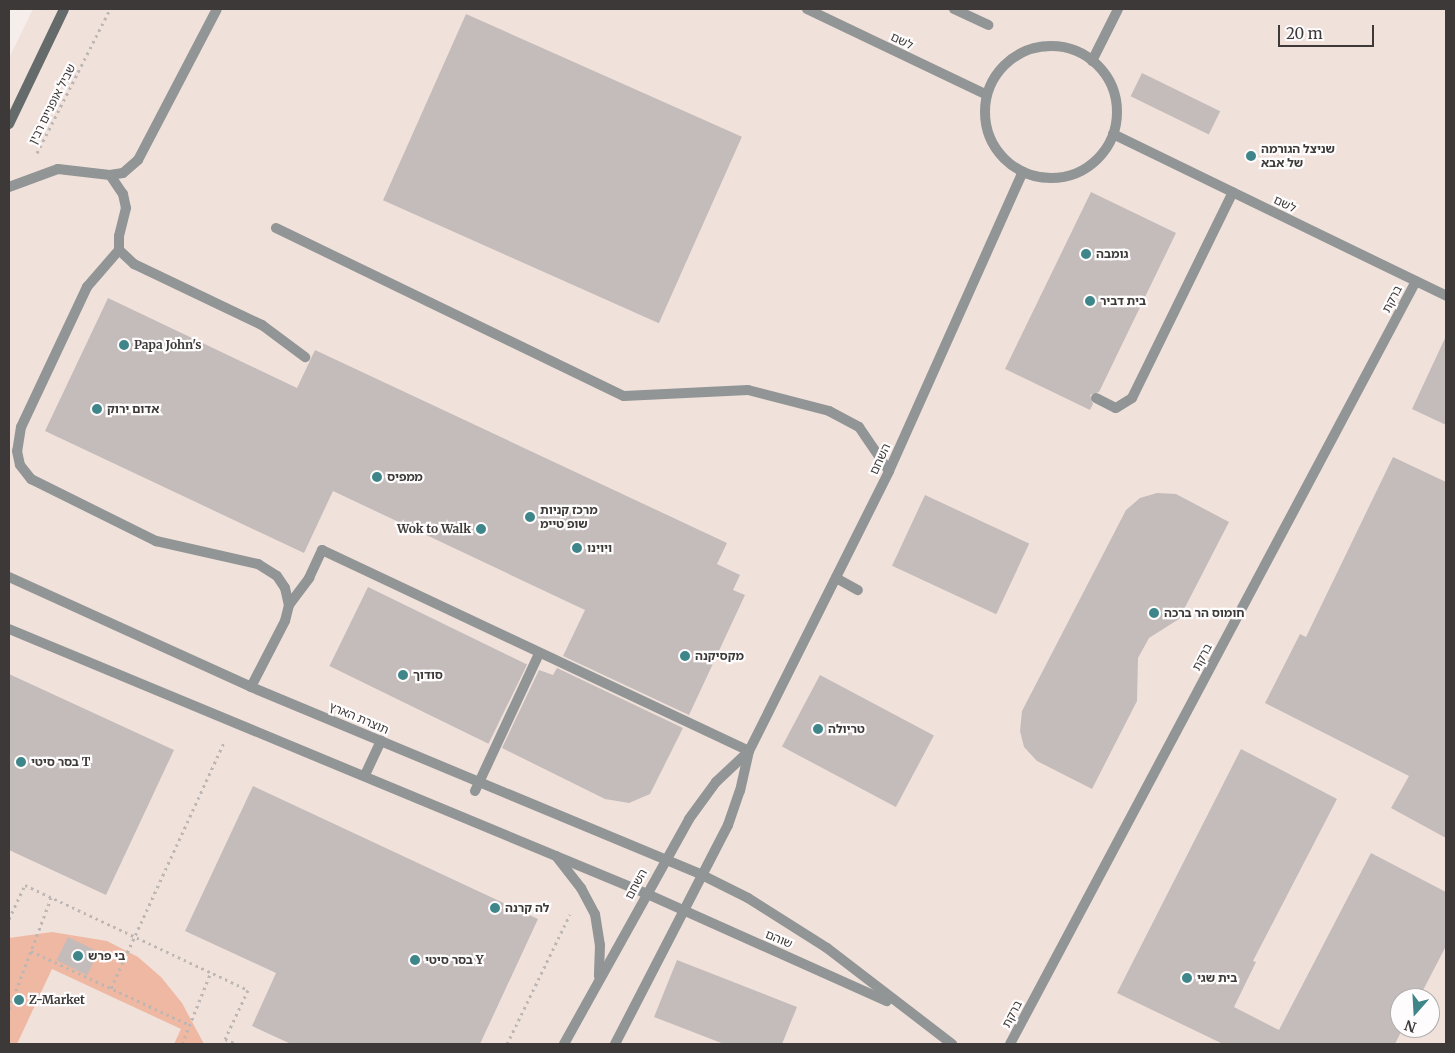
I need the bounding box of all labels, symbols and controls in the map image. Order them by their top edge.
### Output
scale bar [1280,15,1376,47]
text: 20 m [1286,24,1323,43]
street label: לשם [888,29,916,53]
street label: שביל אופניים רבין [26,61,78,147]
place label: שניצל הגורמה של אבא [1261,142,1335,170]
marker: שניצל הגורמה של אבא [1245,150,1257,162]
street label: לשם [1271,192,1299,216]
place label: גומבה [1096,247,1128,261]
marker: גומבה [1080,248,1092,260]
street label: ברקת [1379,283,1405,315]
place label: בית דביר [1100,294,1146,308]
marker: בית דביר [1084,295,1096,307]
place label: Papa John's [134,338,201,352]
marker: Papa John's [118,339,130,351]
place label: אדום ירוק [107,402,159,416]
marker: אדום ירוק [91,403,103,415]
street label: השחם [867,441,893,477]
place label: ממפיס [387,470,423,484]
marker: ממפיס [371,471,383,483]
place label: מרכז קניות שופ טיימ [540,503,598,531]
marker: מרכז קניות שופ טיימ [524,511,536,523]
place label: Wok to Walk [397,522,471,536]
marker: Wok to Walk [475,523,487,535]
place label: ויוינו [587,541,612,555]
marker: ויוינו [571,542,583,554]
place label: חומוס הר ברכה [1164,606,1245,620]
marker: חומוס הר ברכה [1148,607,1160,619]
street label: ברקת [1189,641,1215,673]
place label: מקסיקנה [695,649,744,663]
marker: מקסיקנה [679,650,691,662]
place label: סודוך [413,668,443,682]
marker: סודוך [397,669,409,681]
street label: תוצרת הארץ [327,699,391,737]
place label: טריולה [828,722,865,736]
marker: טריולה [812,723,824,735]
place label: בסר סיטי T [31,755,90,769]
marker: בסר סיטי T [15,756,27,768]
street label: השחם [622,866,650,902]
place label: לה קרנה [505,901,550,915]
marker: לה קרנה [489,902,501,914]
street label: שוהם [763,927,795,951]
place label: בי פרש [88,949,125,963]
marker: בי פרש [72,950,84,962]
place label: בסר סיטי Y [425,953,484,967]
marker: בסר סיטי Y [409,954,421,966]
place label: בית שגי [1197,971,1237,985]
marker: בית שגי [1181,972,1193,984]
north arrow [1390,988,1440,1038]
place label: Z-Market [29,993,85,1007]
marker: Z-Market [13,994,25,1006]
street label: ברקת [999,998,1025,1030]
text: N [1402,1016,1419,1037]

